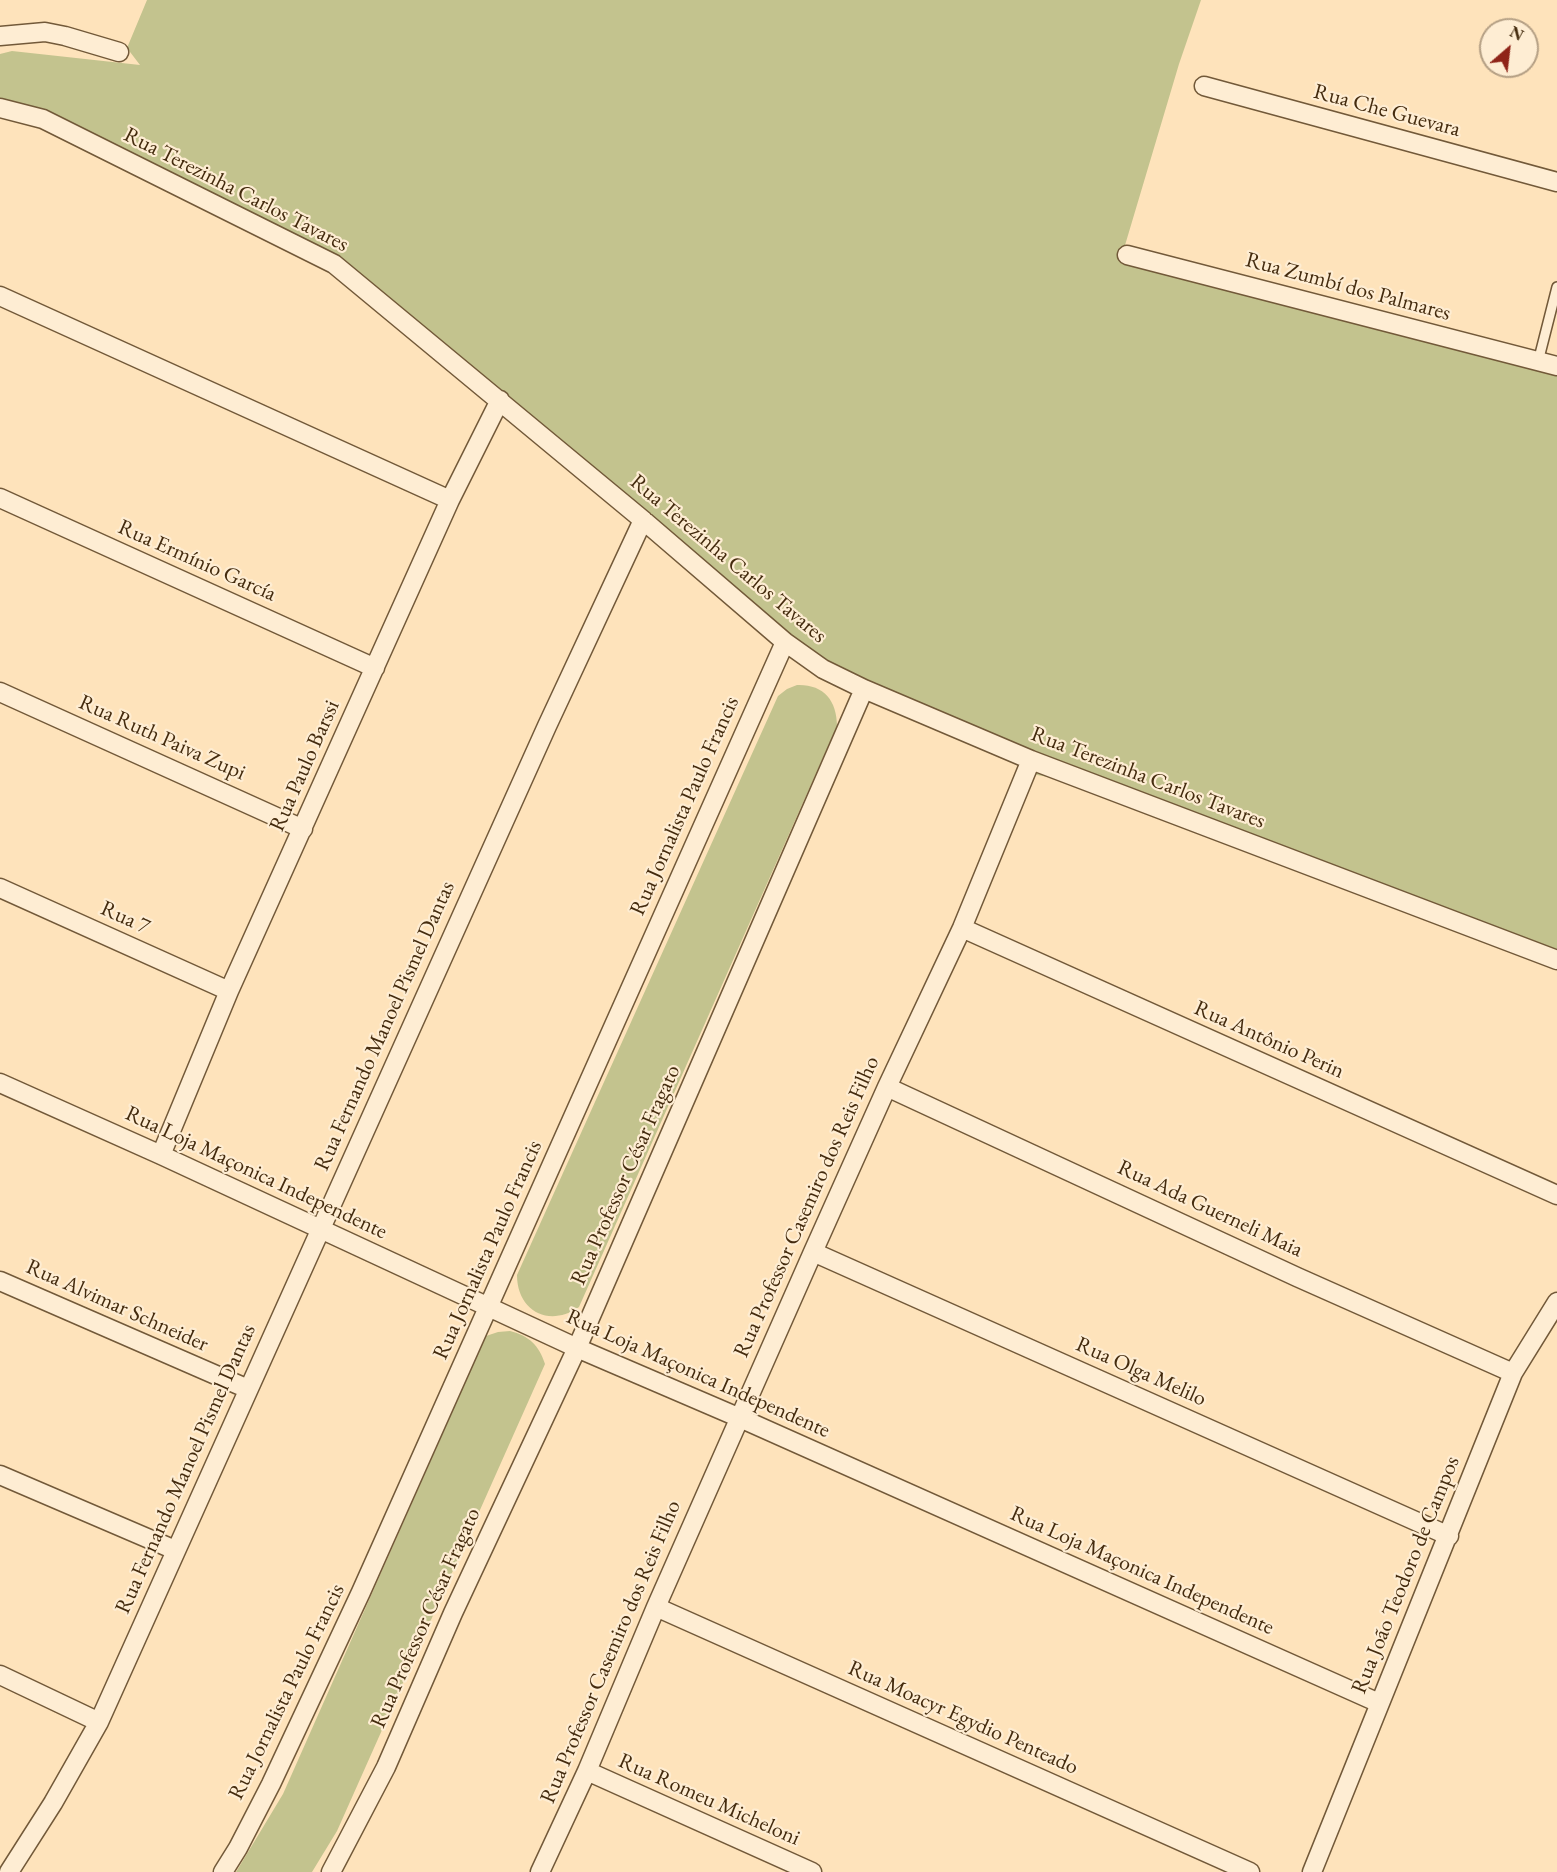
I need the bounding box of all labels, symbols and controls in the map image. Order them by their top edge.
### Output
north arrow [1479,18,1539,78]
text: N [1506,21,1527,46]
street label: Rua Che Guevara [1311,79,1463,143]
street label: Rua Terezinha Carlos Tavares [119,122,353,258]
street label: Rua Zumbí dos Palmares [1243,247,1453,327]
street label: Rua Terezinha Carlos Tavares [624,469,832,649]
street label: Rua Ermínio García [114,514,280,608]
street label: Rua Ruth Paiva Zupi [75,689,249,787]
street label: Rua Jornalista Paulo Francis [625,692,745,920]
street label: Rua Paulo Barssi [264,696,346,836]
street label: Rua Terezinha Carlos Tavares [1027,721,1269,835]
street label: Rua Fernando Manoel Pismel Dantas [309,877,461,1175]
street label: Rua 7 [96,896,154,940]
street label: Rua Antônio Perin [1190,995,1348,1085]
street label: Rua Professor Casemiro dos Reis Filho [728,1052,886,1362]
street label: Rua Professor César Fragato [566,1061,686,1289]
street label: Rua Loja Maçonica Independente [121,1101,391,1245]
street label: Rua Jornalista Paulo Francis [428,1136,548,1364]
street label: Rua Ada Guerneli Maia [1113,1155,1307,1263]
street label: Rua Alvimar Schneider [22,1254,212,1358]
street label: Rua Loja Maçonica Independente [562,1304,834,1444]
street label: Rua Fernando Manoel Pismel Dantas [110,1320,262,1618]
street label: Rua Olga Melilo [1072,1331,1210,1413]
street label: Rua João Teodoro de Campos [1346,1452,1466,1698]
street label: Rua Professor Casemiro dos Reis Filho [535,1496,687,1808]
street label: Rua Loja Maçonica Independente [1006,1501,1278,1641]
street label: Rua Professor César Fragato [366,1504,486,1732]
street label: Rua Jornalista Paulo Francis [223,1580,351,1804]
street label: Rua Moacyr Egydio Penteado [844,1655,1082,1781]
street label: Rua Romeu Micheloni [614,1748,804,1852]

